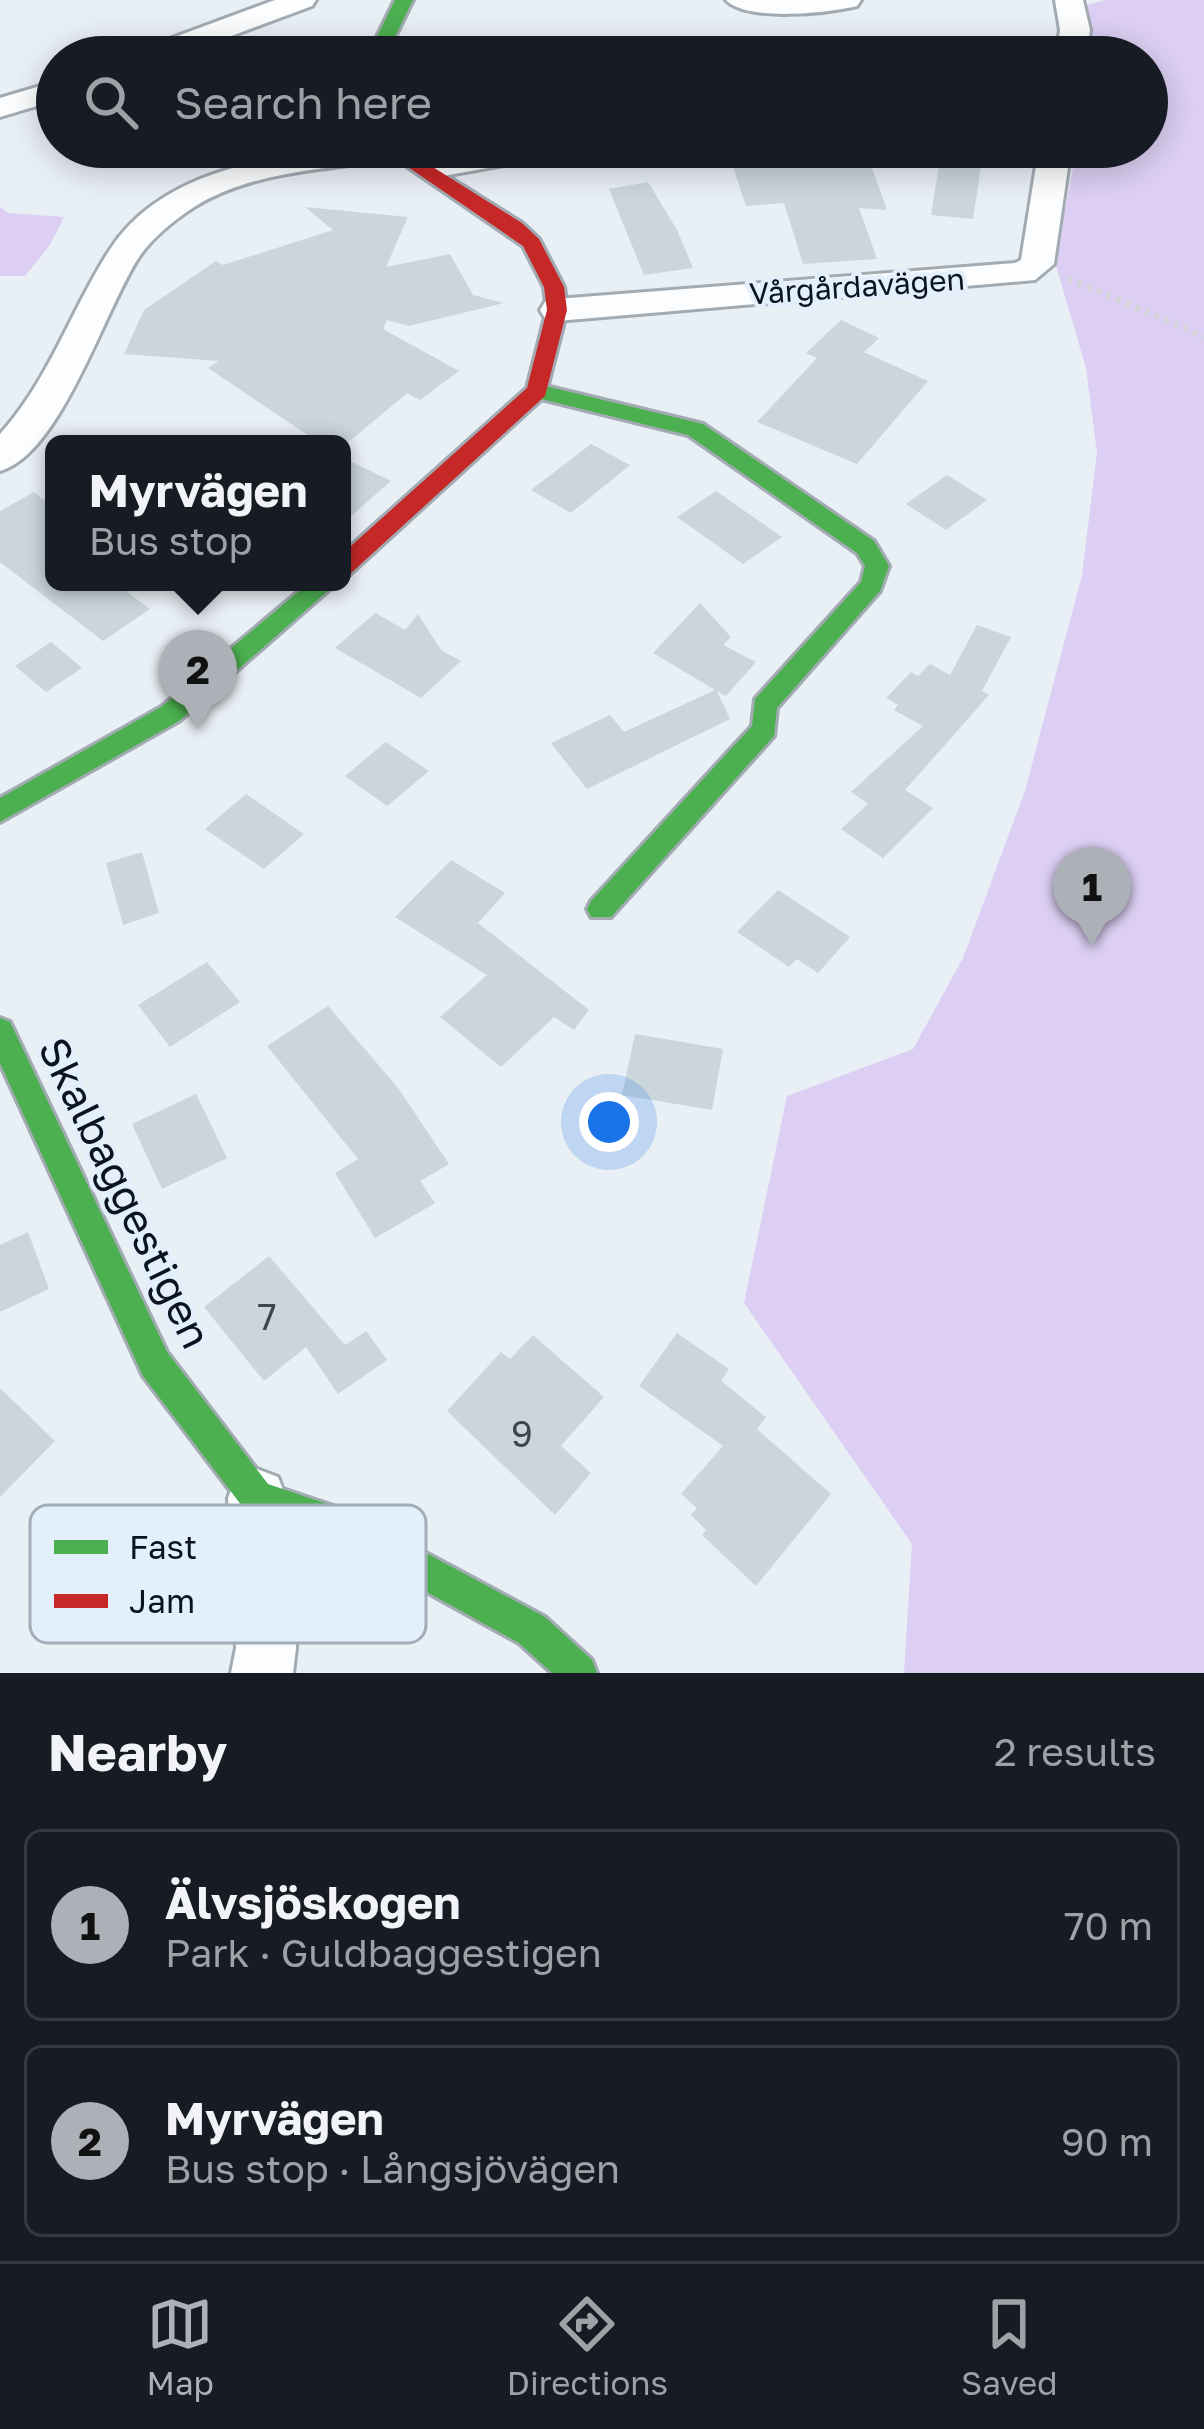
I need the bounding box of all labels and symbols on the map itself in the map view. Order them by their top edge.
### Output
street label: Vårgårdavägen [748,261,966,311]
pin: 2 [159,630,237,729]
pin: 1 [1053,847,1131,946]
street label: Skalbaggestigen [29,1029,223,1356]
your location [579,1092,639,1152]
house number: 7 [257,1295,277,1338]
house number: 9 [511,1412,533,1455]
legend [30,1505,426,1643]
text: Fast [129,1527,197,1566]
text: Jam [129,1581,195,1620]

